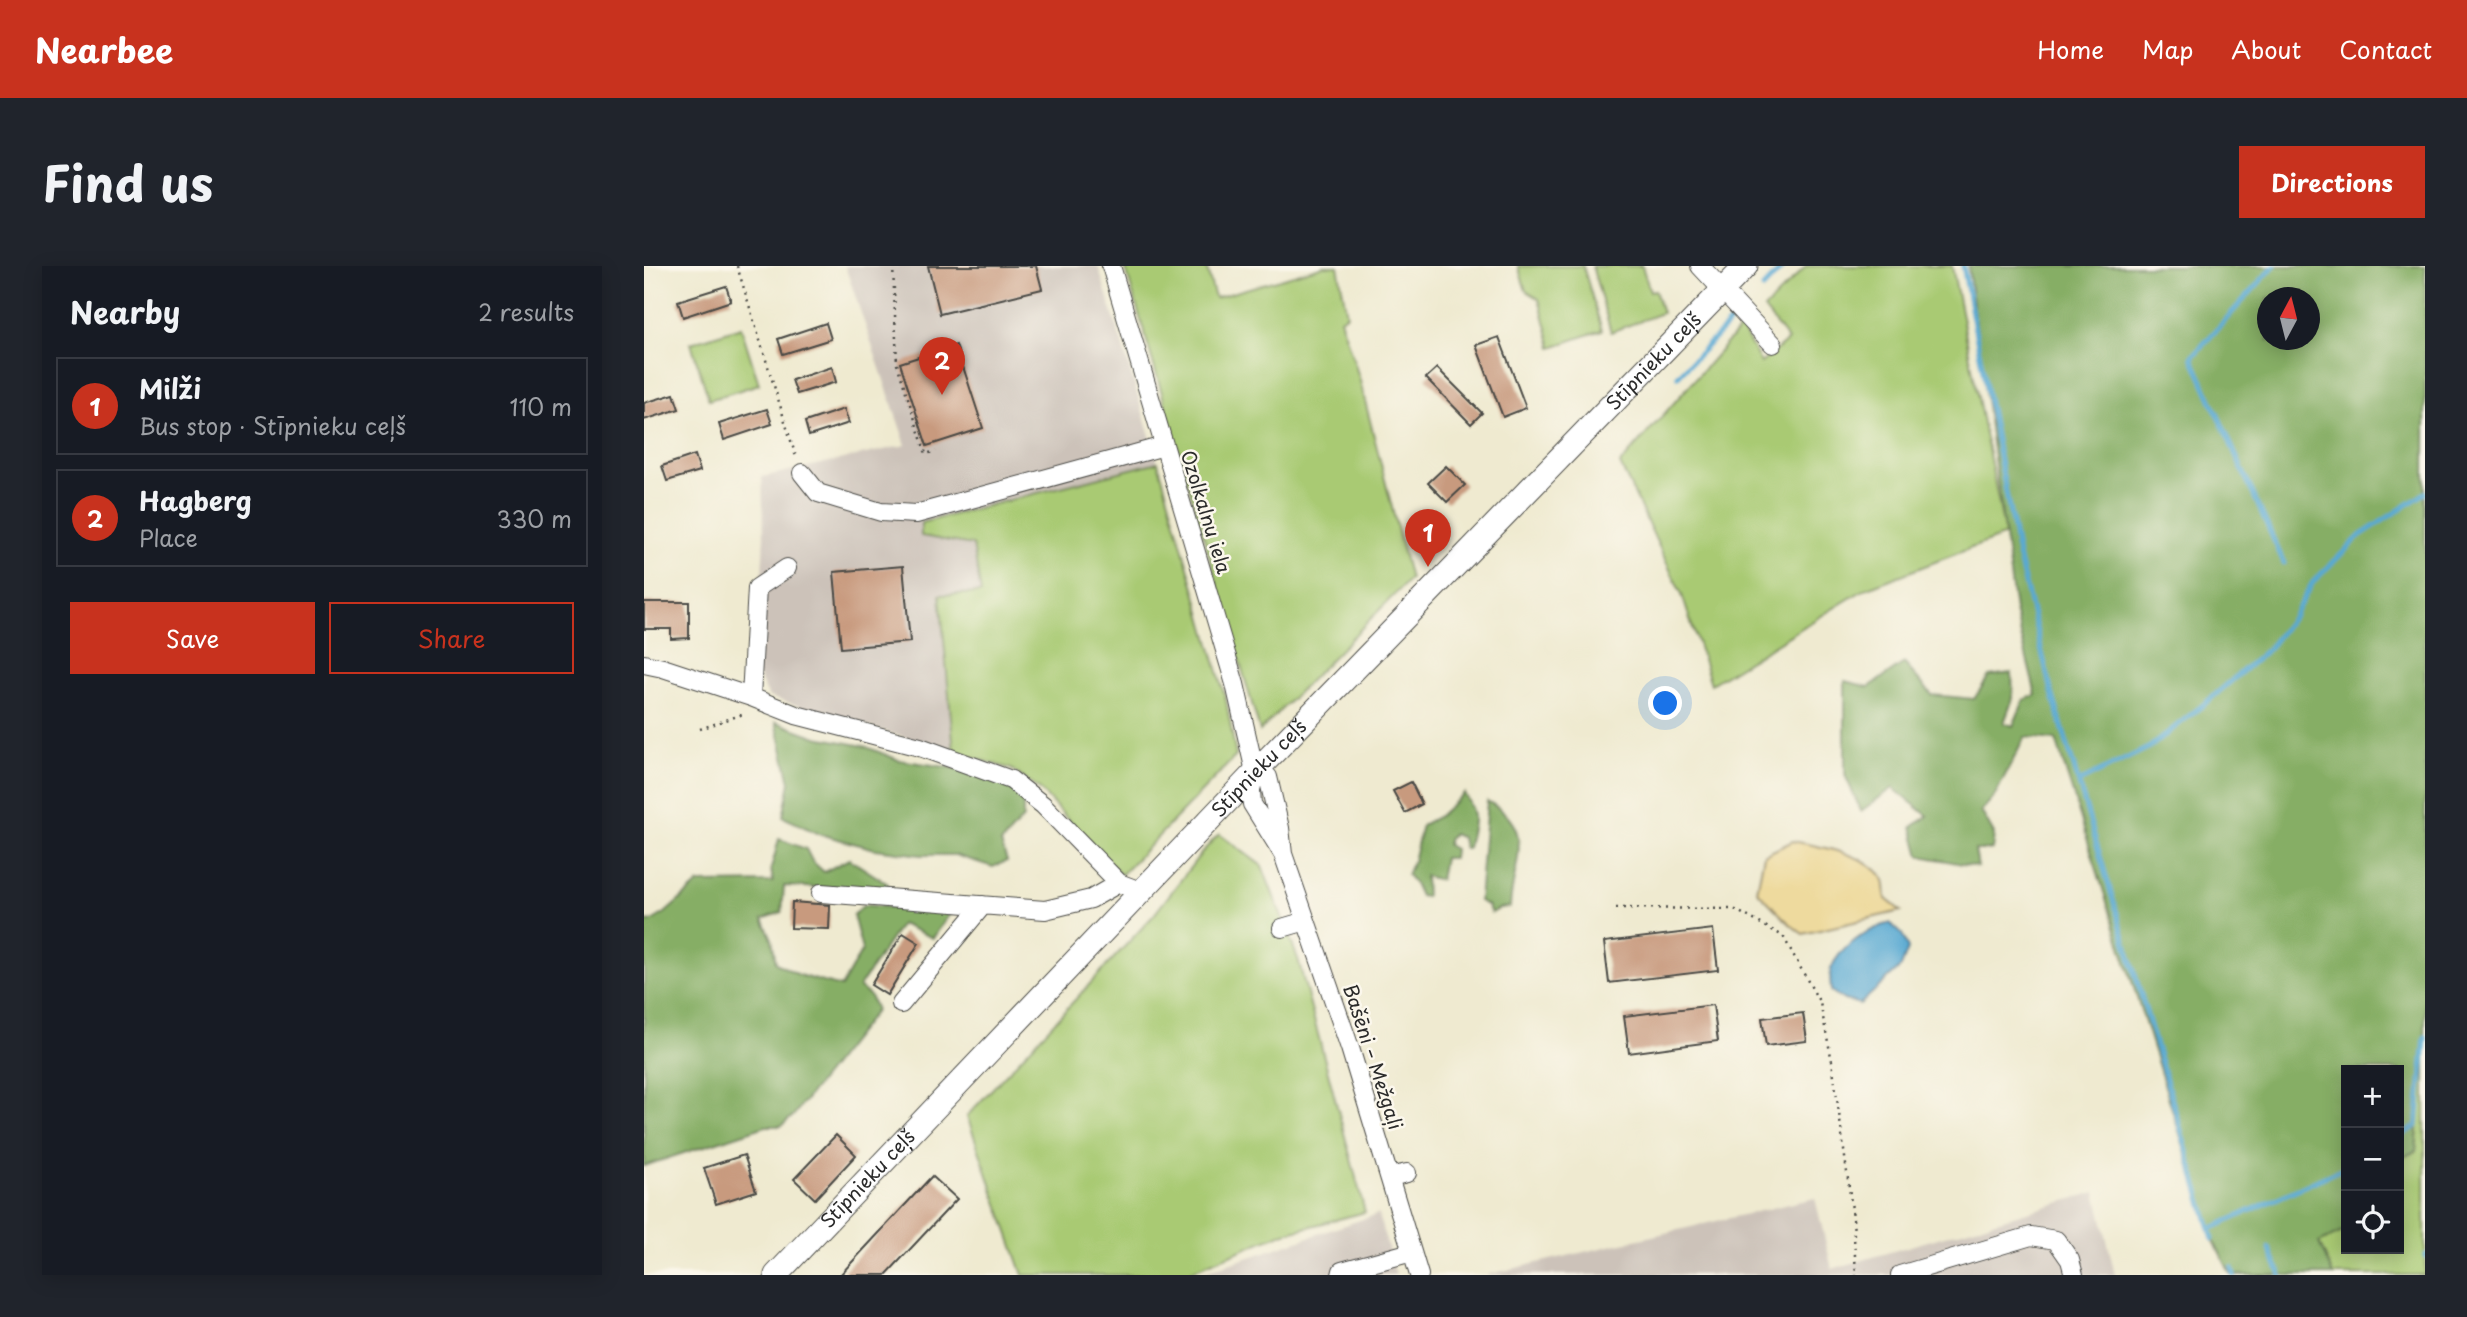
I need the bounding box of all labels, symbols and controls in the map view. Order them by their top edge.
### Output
text: Nearbee [35,24,173,74]
text: Home [2037,31,2104,67]
text: Map [2142,31,2193,67]
text: About [2231,31,2301,67]
text: Contact [2339,31,2432,67]
text: Find us [42,145,213,219]
button: Directions [2239,146,2425,218]
north arrow [2257,287,2320,350]
text: Nearby [70,289,180,334]
text: 2 results [478,294,574,329]
street label: Stīpnieku ceļš [1599,305,1707,416]
pin: 2 [919,337,965,395]
text: Milži [139,369,201,408]
text: 1 [90,389,101,424]
text: 110 m [510,389,572,424]
text: Bus stop · Stīpnieku ceļš [139,408,406,443]
street label: Ozolkalnu iela [1175,446,1239,577]
text: Hagberg [139,481,252,520]
text: 2 [87,501,103,536]
text: 330 m [496,501,572,536]
pin: 1 [1405,509,1451,567]
text: Place [139,520,198,555]
button: Save [70,602,315,674]
button: Share [329,602,574,674]
your location [1648,686,1682,720]
street label: Stīpnieku ceļš [1204,712,1312,823]
street label: Bašēni – Mežgaļi [1337,980,1411,1133]
map controls [2341,1065,2404,1254]
button: + [2341,1065,2404,1128]
street label: Stīpnieku ceļš [813,1123,921,1233]
button: − [2341,1128,2404,1191]
button: locate [2341,1191,2404,1254]

